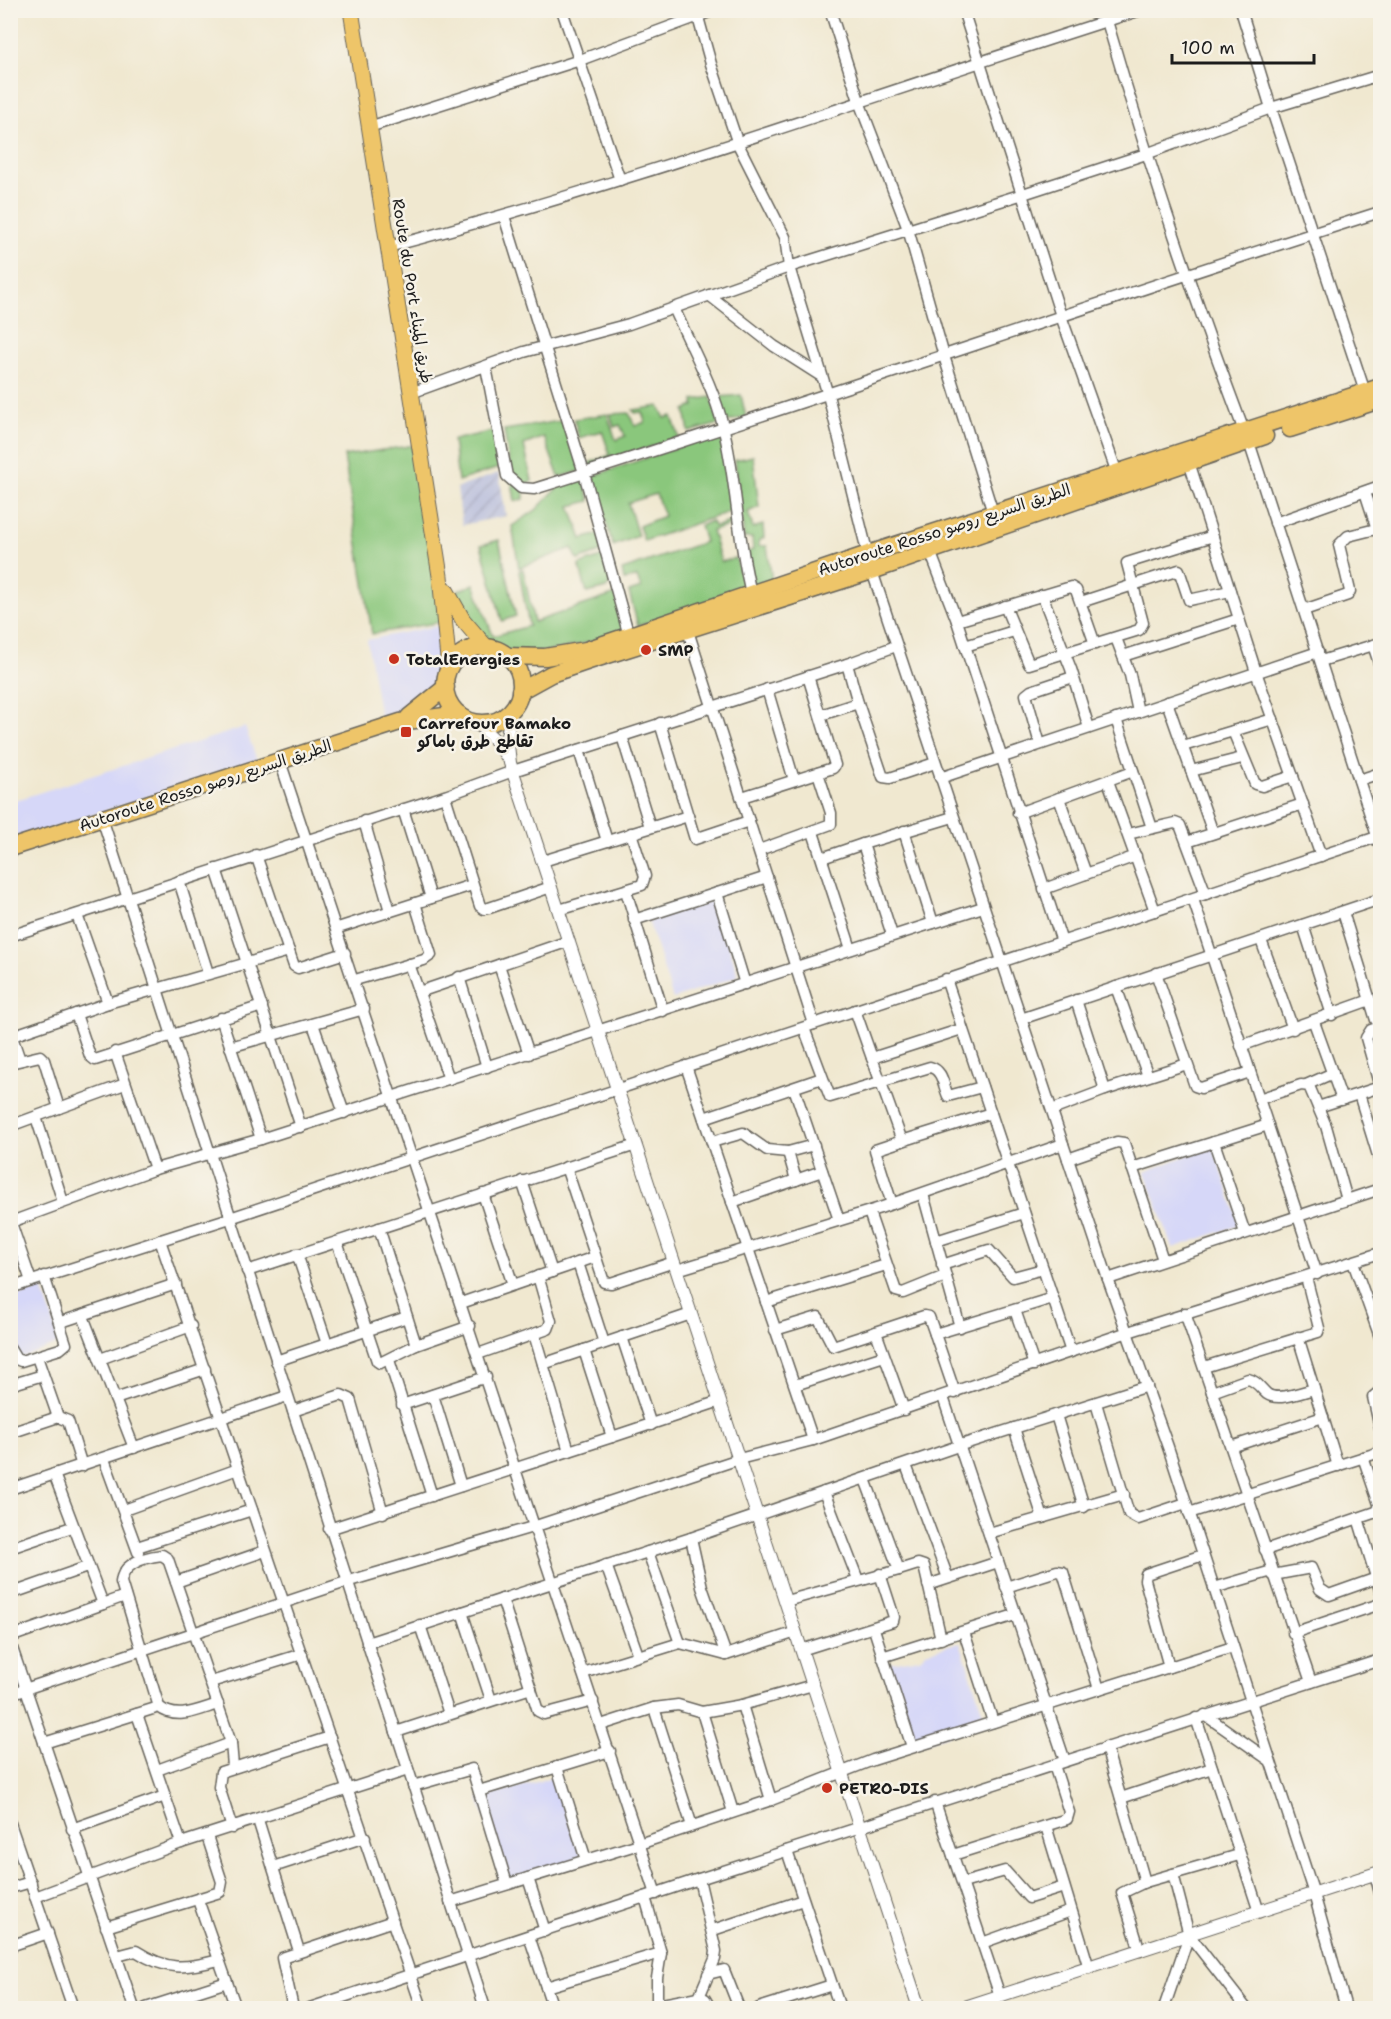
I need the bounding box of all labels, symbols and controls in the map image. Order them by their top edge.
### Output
scale bar [1172,27,1314,65]
text: 100 m [1181,36,1235,60]
street label: Route du Port طريق الميناء [387,197,438,385]
street label: Autoroute Rosso الطريق السريع روصو [815,479,1073,581]
place label: SMP [658,640,693,661]
marker: SMP [639,643,653,657]
place label: TotalEnergies [406,649,520,670]
marker: TotalEnergies [387,652,401,666]
place label: Carrefour Bamako تقاطع طرق باماكو [416,713,571,753]
marker: Carrefour Bamako تقاطع طرق باماكو [399,725,413,739]
street label: Autoroute Rosso الطريق السريع روصو [76,735,334,837]
place label: PETRO-DIS [839,1778,929,1799]
marker: PETRO-DIS [820,1781,834,1795]

